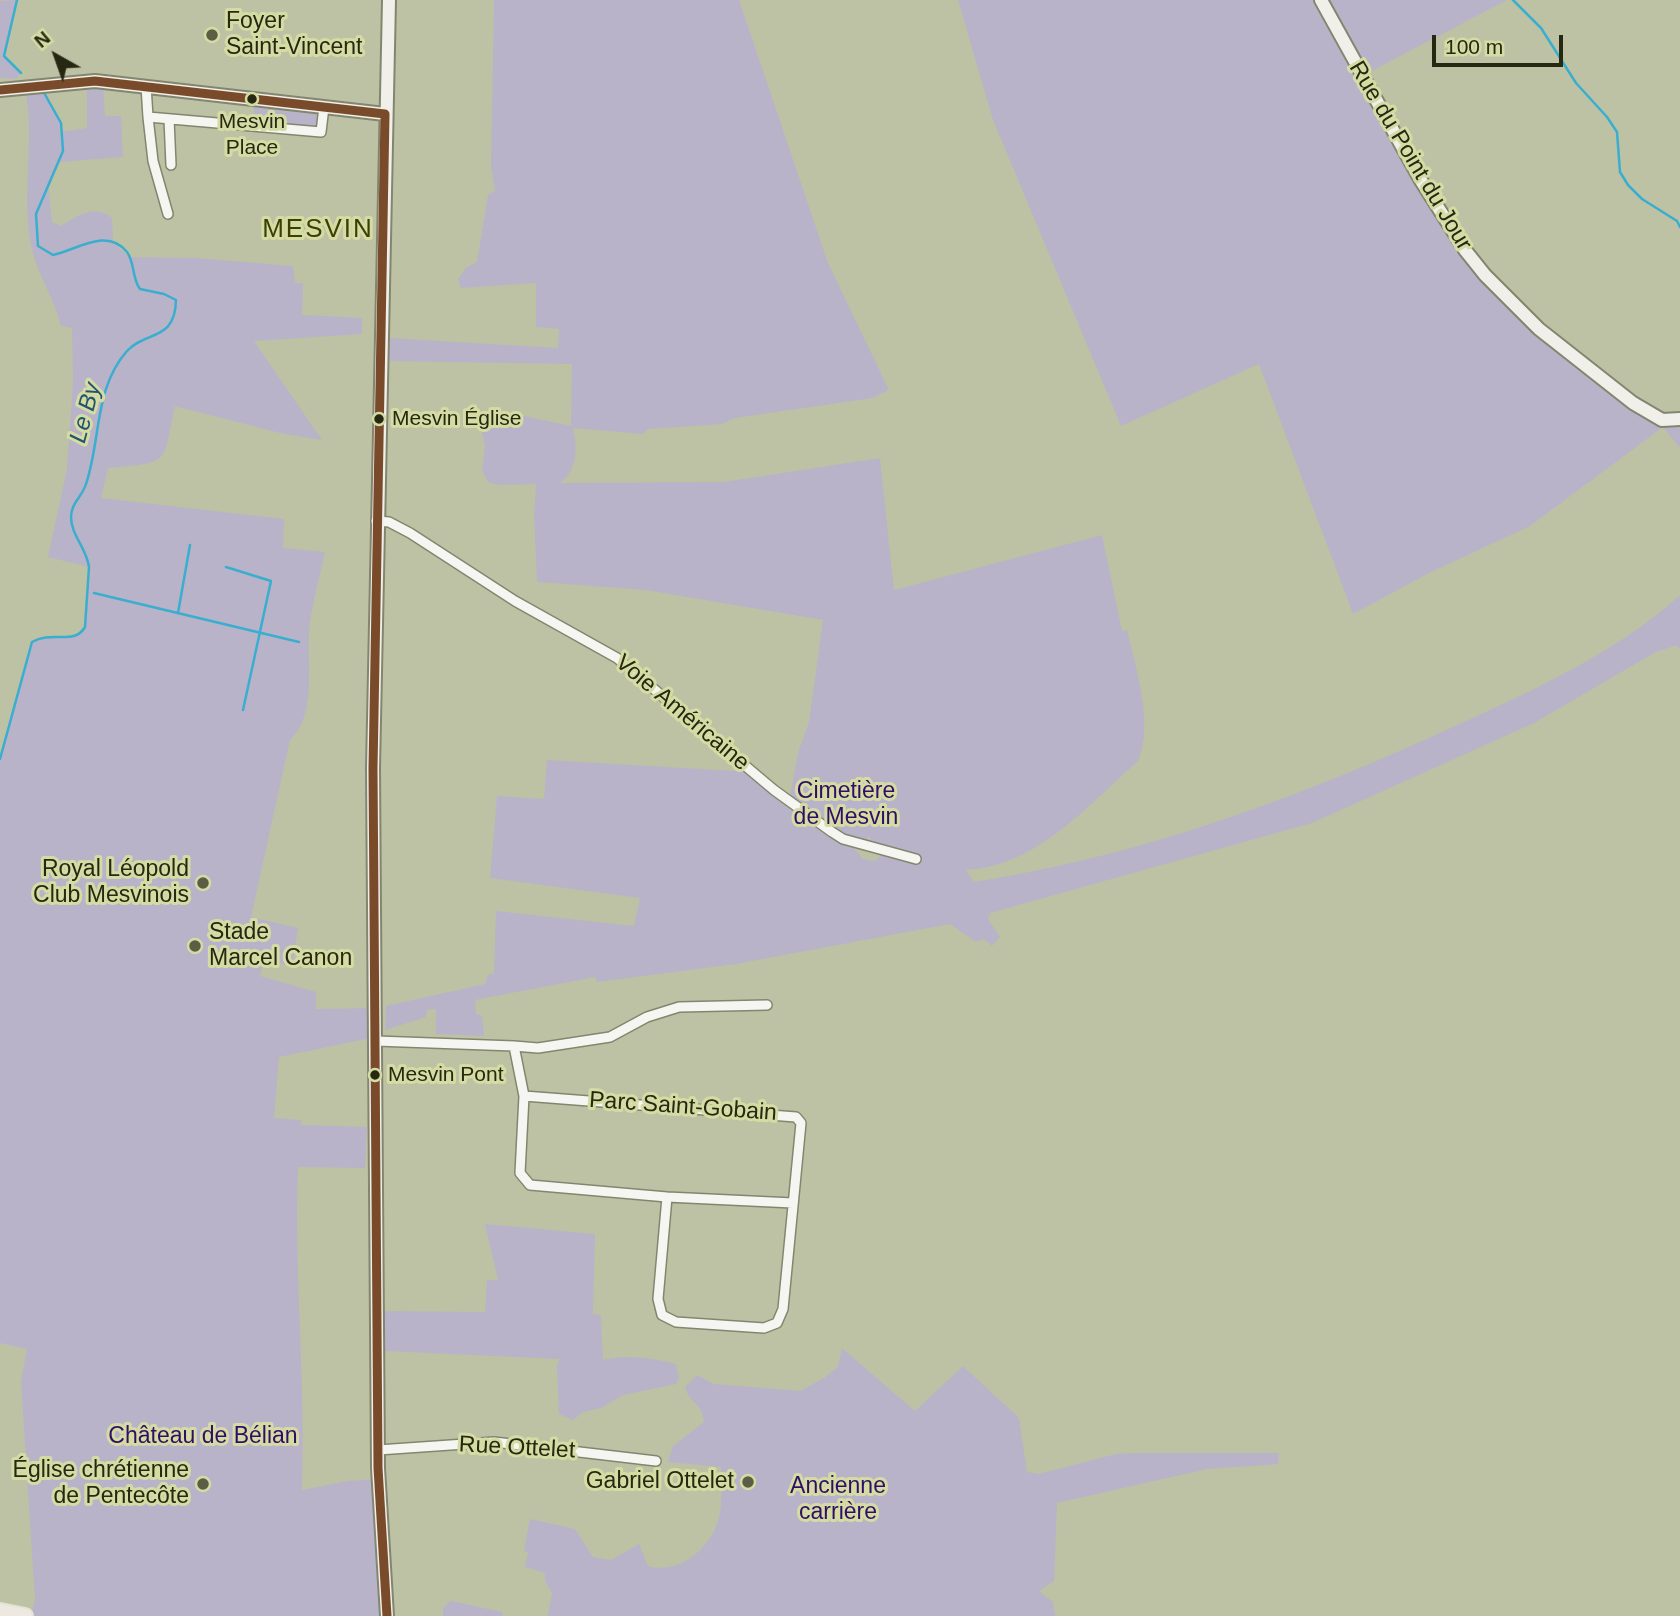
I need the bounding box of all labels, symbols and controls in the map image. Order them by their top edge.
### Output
place label: Foyer Saint-Vincent [226,8,362,62]
north arrow [21,21,91,91]
scale bar [1435,21,1566,65]
text: N [30,27,54,52]
marker: Foyer Saint-Vincent [204,27,220,43]
text: 100 m [1445,35,1503,58]
street label: Rue du Point du Jour [1343,56,1477,256]
marker: Mesvin Place [245,92,259,106]
place label: Mesvin Place [219,109,285,159]
district label: MESVIN [263,214,373,246]
water label: Le By [64,380,108,446]
place label: Mesvin Église [392,406,522,432]
marker: Mesvin Église [372,412,386,426]
street label: Voie Américaine [609,649,755,777]
park label: Cimetière de Mesvin [794,778,898,832]
place label: Royal Léopold Club Mesvinois [33,856,189,910]
marker: Royal Léopold Club Mesvinois [195,875,211,891]
place label: Stade Marcel Canon [209,919,352,973]
marker: Stade Marcel Canon [187,938,203,954]
place label: Mesvin Pont [388,1062,504,1088]
marker: Mesvin Pont [368,1068,382,1082]
street label: Parc Saint-Gobain [588,1087,778,1127]
park label: Château de Bélian [108,1423,298,1451]
street label: Rue Ottelet [458,1431,576,1465]
place label: Église chrétienne de Pentecôte [13,1457,189,1511]
place label: Gabriel Ottelet [586,1468,734,1496]
park label: Ancienne carrière [790,1473,886,1527]
marker: Gabriel Ottelet [740,1474,756,1490]
marker: Église chrétienne de Pentecôte [195,1476,211,1492]

